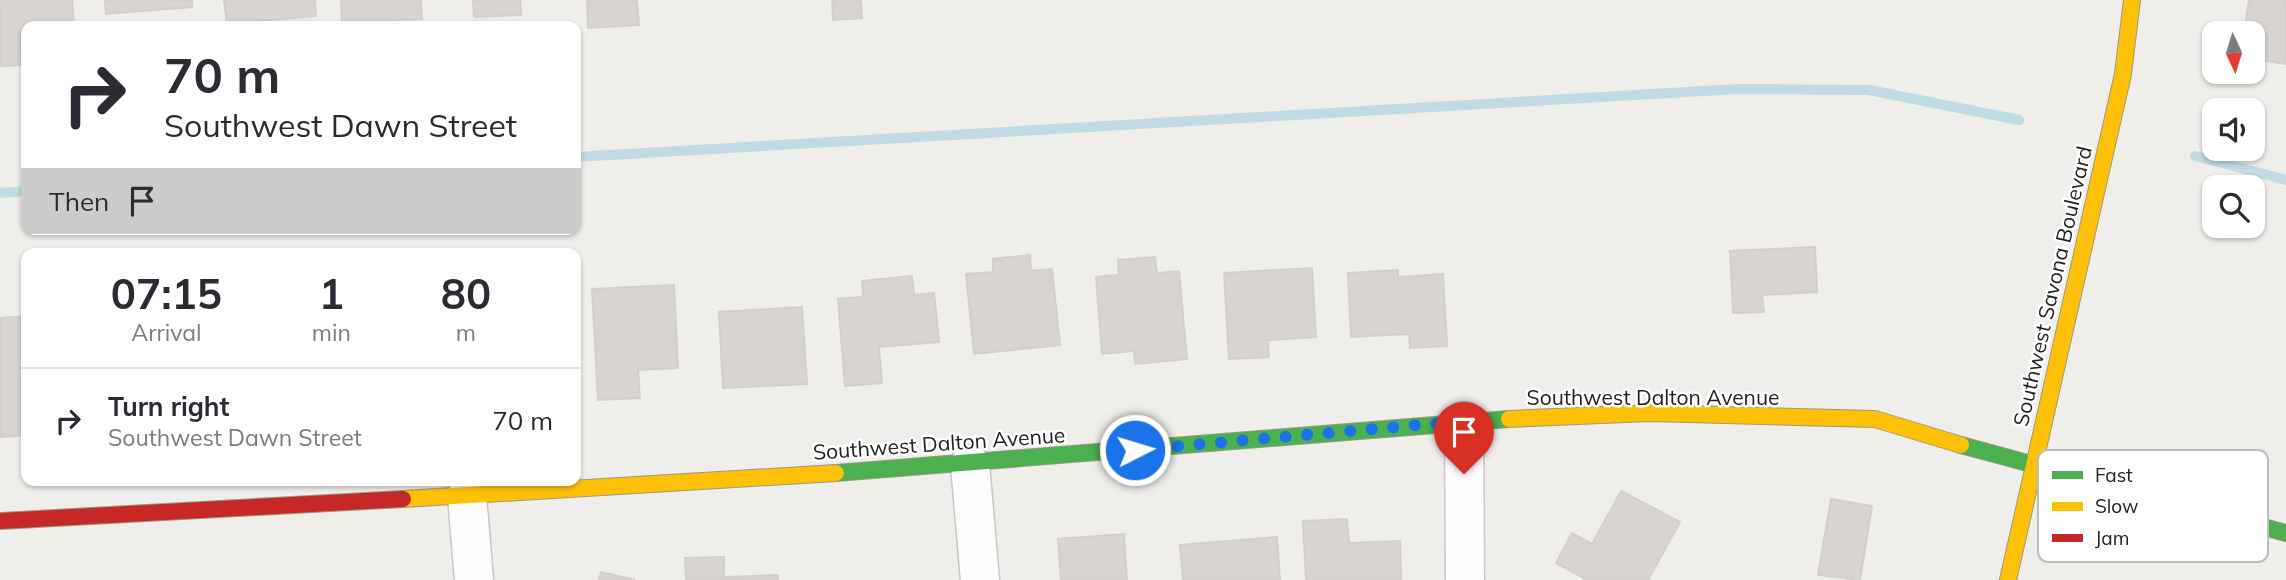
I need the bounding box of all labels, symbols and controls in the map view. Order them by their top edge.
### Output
north arrow [2202,21,2264,84]
map controls [2202,21,2265,238]
text: 70 m [164,44,280,105]
icon: right [49,49,140,140]
button: sound [2202,98,2265,161]
text: Southwest Dawn Street [164,105,517,145]
street label: Southwest Savona Boulevard [2007,143,2097,429]
button: search [2202,175,2265,238]
icon: arrive [123,182,161,220]
text: Then [49,185,109,218]
text: 07:15 [111,267,222,320]
text: 1 [319,267,344,320]
text: 80 [441,267,491,320]
text: Arrival [131,318,202,347]
text: min [312,318,351,347]
text: m [456,318,476,347]
street label: Southwest Dalton Avenue [1527,384,1779,410]
text: Turn right [108,390,229,423]
icon: right [49,402,87,440]
pin [1434,402,1494,474]
text: 70 m [492,404,553,437]
position arrow [1098,413,1172,487]
icon: arrive [1445,413,1483,451]
street label: Southwest Dalton Avenue [812,421,1066,465]
text: Southwest Dawn Street [108,423,362,452]
legend [2038,450,2268,562]
text: Fast [2095,463,2133,487]
text: Slow [2095,494,2139,518]
text: Jam [2095,526,2129,550]

